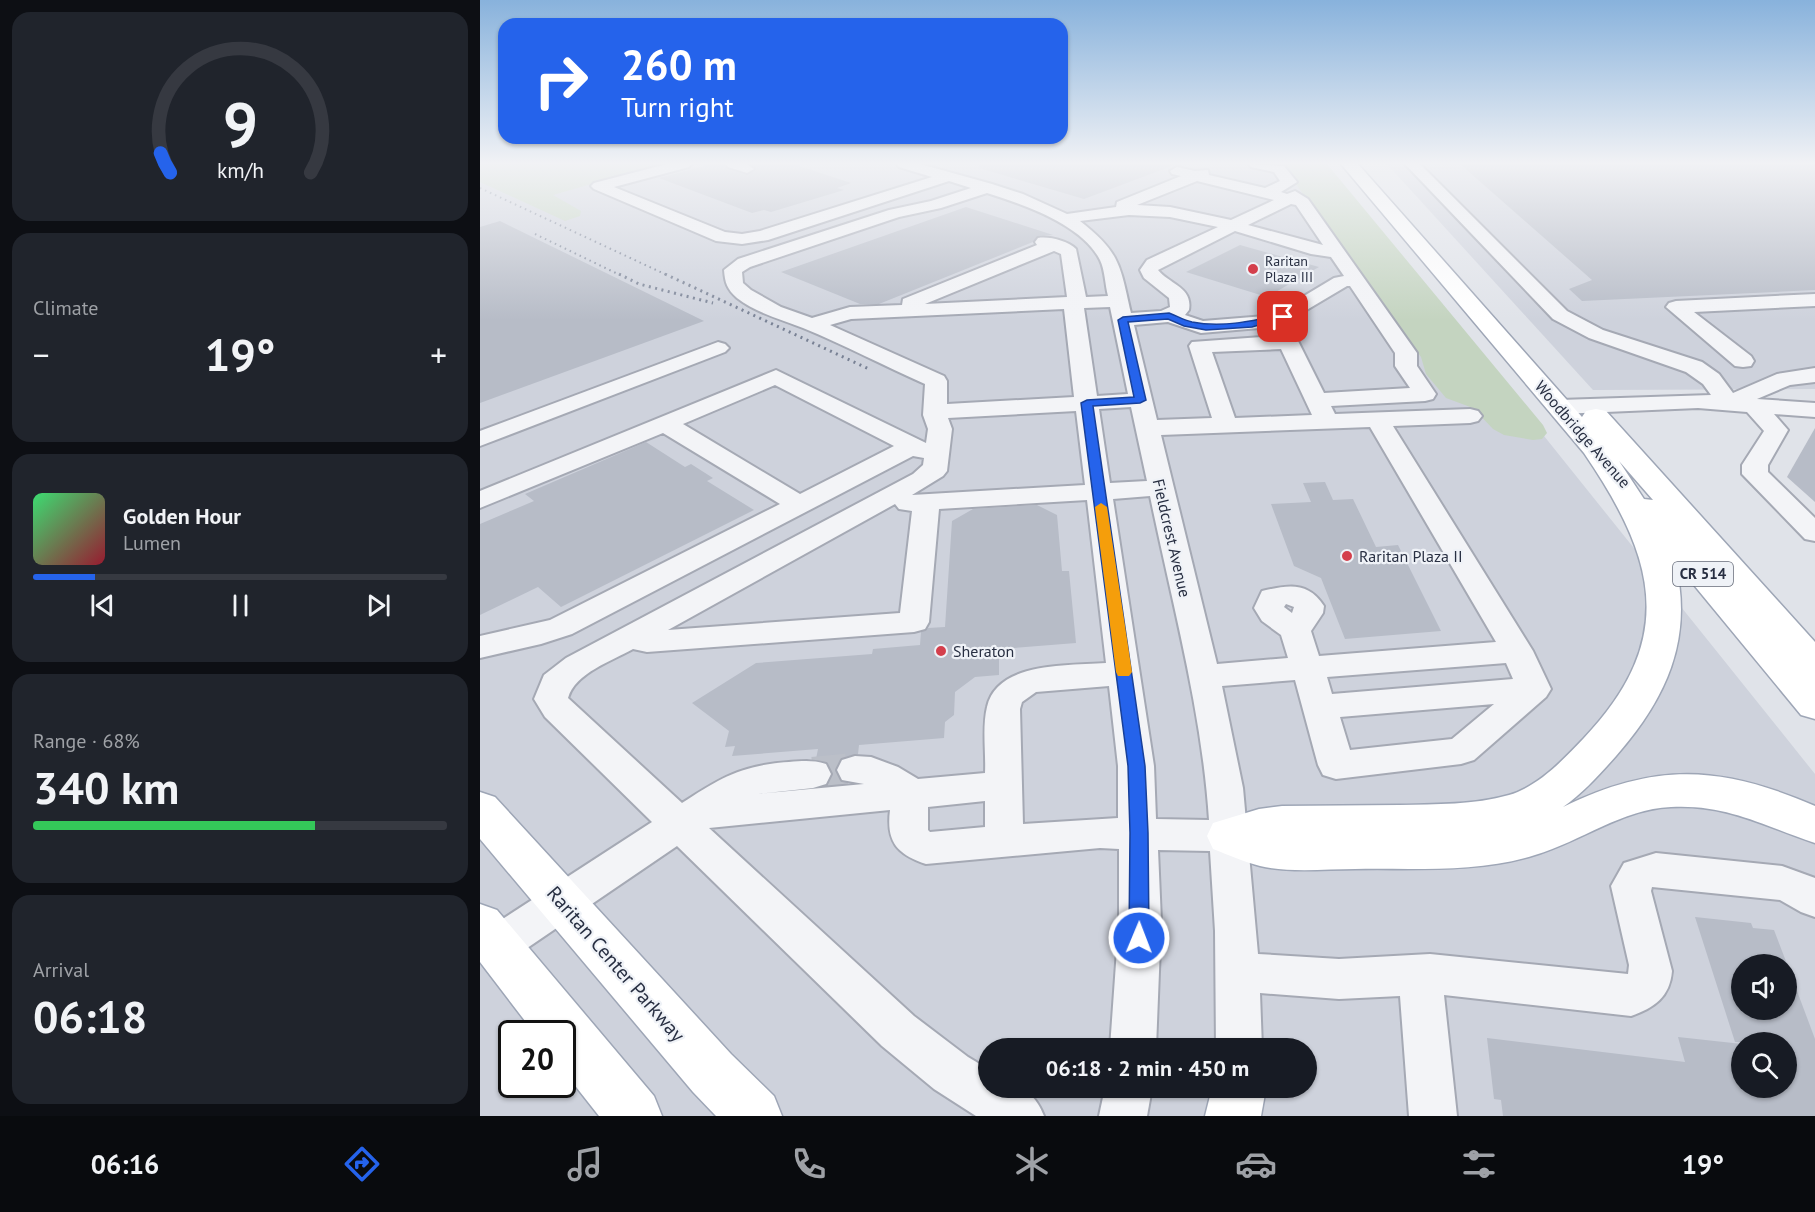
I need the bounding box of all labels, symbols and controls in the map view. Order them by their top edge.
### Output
text: 260 m [621,37,737,92]
icon: right [522,42,600,120]
text: 9 [222,84,258,165]
text: Turn right [621,90,734,124]
text: km/h [216,157,263,185]
place label: Raritan Plaza III [1265,252,1313,286]
marker: Raritan Plaza III [1246,262,1260,276]
pin [1257,291,1308,342]
text: Climate [33,295,99,321]
icon: arrive [1266,300,1299,333]
text: 19° [205,325,275,383]
text: − [33,333,50,376]
text: + [430,333,447,376]
street label: Woodbridge Avenue [1531,376,1635,492]
street label: Fieldcrest Avenue [1149,477,1195,599]
text: Golden Hour [123,502,241,530]
text: Lumen [123,530,181,556]
place label: Raritan Plaza II [1359,546,1463,566]
marker: Raritan Plaza II [1340,549,1354,563]
road number: CR 514 [1673,562,1733,586]
icon: previous [86,589,119,622]
icon: pause [224,589,257,622]
icon: next [362,589,395,622]
place label: Sheraton [953,641,1014,661]
marker: Sheraton [934,644,948,658]
text: Range · 68% [33,728,140,754]
text: 340 km [33,758,179,816]
street label: Raritan Center Parkway [541,881,691,1048]
position arrow [1107,906,1171,970]
map controls [1731,954,1797,1098]
button: sound [1731,954,1797,1020]
text: Arrival [33,957,89,983]
text: 06:18 [33,987,147,1045]
speed limit sign: 20 [498,1020,576,1098]
button: search [1731,1032,1797,1098]
text: 06:18 · 2 min · 450 m [1046,1054,1249,1082]
icon: directions [341,1143,383,1185]
icon: music [564,1143,606,1185]
icon: phone [788,1143,830,1185]
icon: climate [1011,1143,1053,1185]
icon: car [1235,1143,1277,1185]
icon: filters [1458,1143,1500,1185]
text: 06:16 [91,1147,159,1181]
text: 19° [1682,1147,1724,1181]

